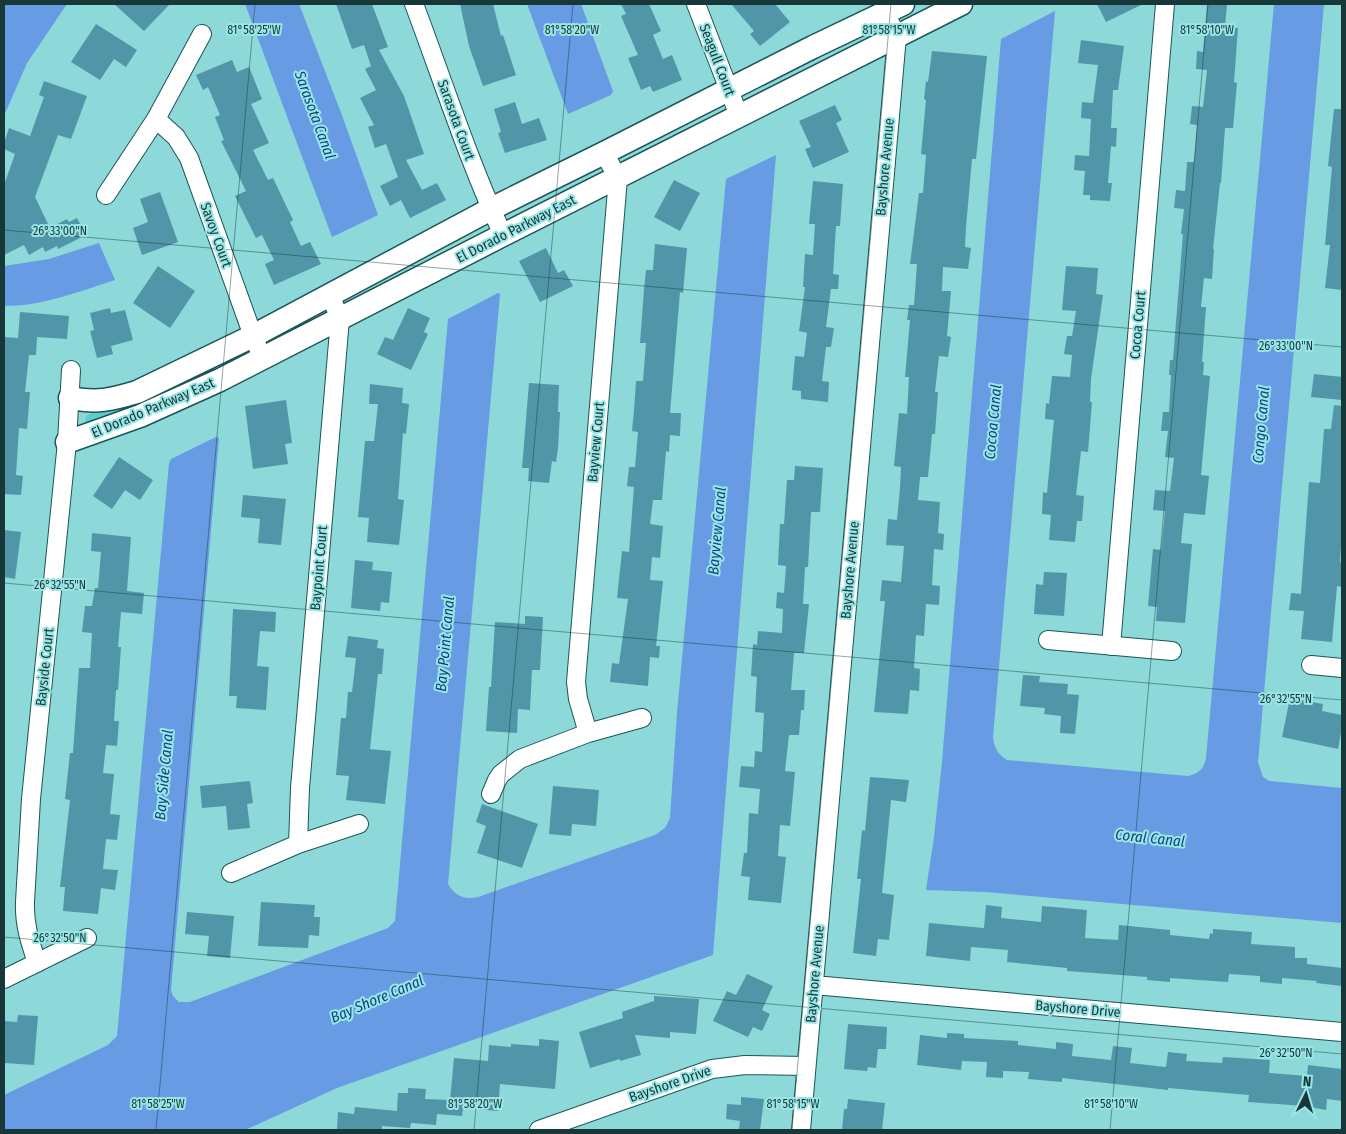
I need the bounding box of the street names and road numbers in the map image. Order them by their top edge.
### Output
street label: Seagull Court [695,22,739,99]
street label: Sarasota Court [434,78,478,163]
street label: Bayshore Avenue [872,117,898,217]
street label: El Dorado Parkway East [453,191,579,267]
street label: Savoy Court [196,200,236,270]
street label: Cocoa Court [1127,290,1149,360]
street label: El Dorado Parkway East [89,374,218,442]
street label: Bayview Court [584,401,608,483]
street label: Bayshore Avenue [837,520,863,620]
street label: Baypoint Court [307,524,331,611]
street label: Bayside Court [32,627,58,707]
street label: Bayshore Avenue [802,924,828,1024]
street label: Bayshore Drive [1035,997,1121,1021]
street label: Bayshore Drive [627,1062,713,1106]

